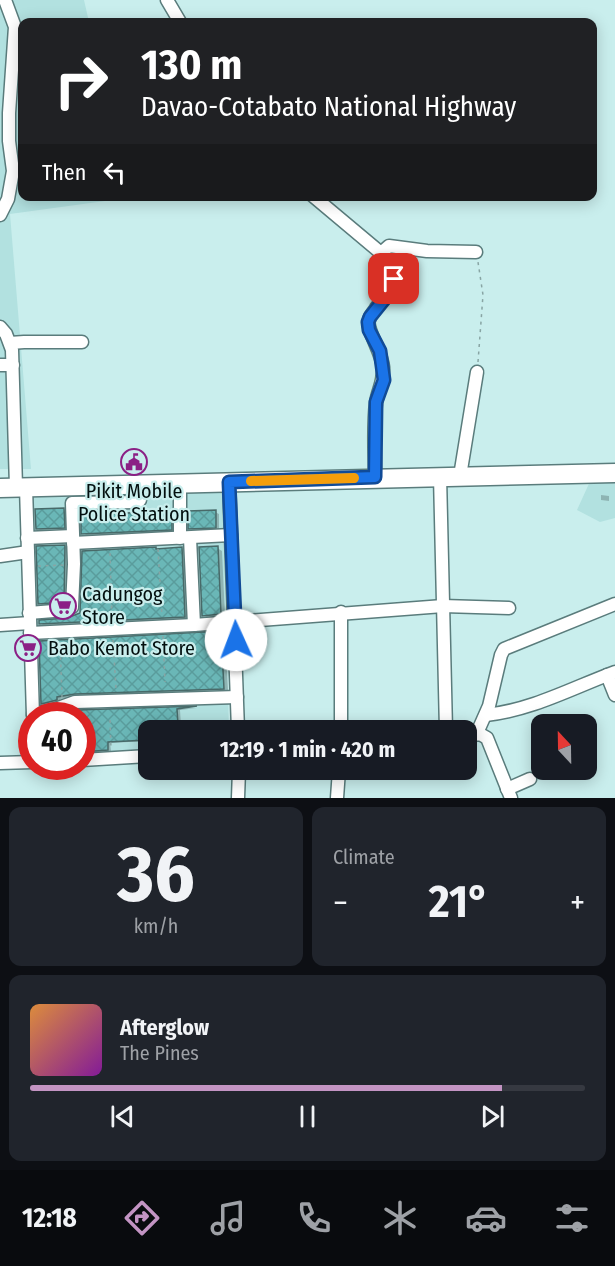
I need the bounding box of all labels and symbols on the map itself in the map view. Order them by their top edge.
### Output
pin [368,253,419,304]
public building icon: Pikit Mobile Police Station [119,447,149,477]
place label: Pikit Mobile Police Station [78,479,190,526]
place label: Cadungog Store [82,582,163,629]
supermarket icon: Cadungog Store [48,591,78,621]
position arrow [204,608,268,672]
supermarket icon: Babo Kemot Store [13,633,43,663]
place label: Babo Kemot Store [48,636,195,660]
speed limit sign: 40 [18,702,96,780]
north arrow [531,714,597,780]

